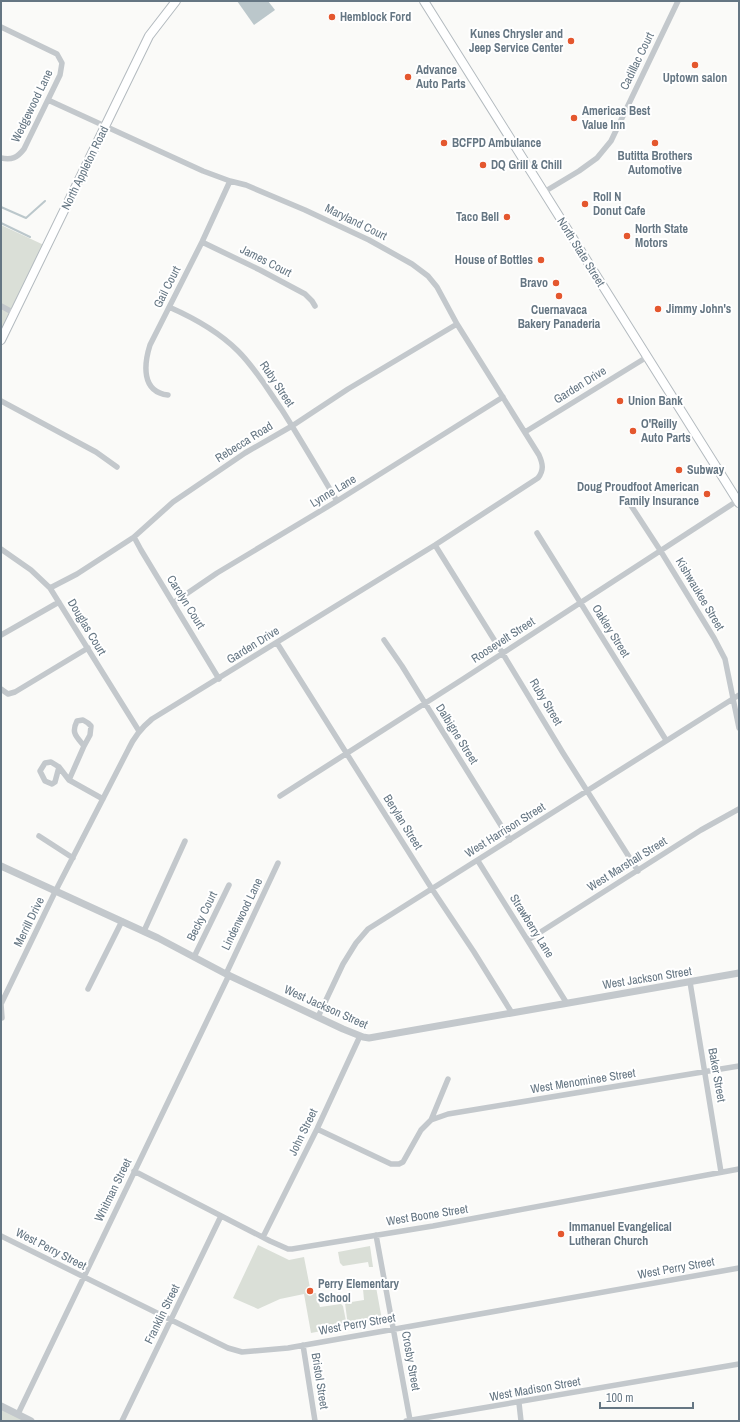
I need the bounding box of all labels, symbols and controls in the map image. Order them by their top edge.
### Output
place label: Hemblock Ford [340,9,411,25]
marker: Hemblock Ford [327,12,337,22]
place label: Kunes Chrysler and Jeep Service Center [469,26,563,56]
street label: Cadillac Court [616,29,658,93]
marker: Kunes Chrysler and Jeep Service Center [566,36,576,46]
marker: Uptown salon [690,60,700,70]
place label: Advance Auto Parts [416,62,466,92]
street label: Wedgewood Lane [7,67,57,145]
place label: Uptown salon [663,70,727,86]
marker: Advance Auto Parts [403,72,413,82]
place label: Americas Best Value Inn [582,103,651,133]
marker: Americas Best Value Inn [569,113,579,123]
street label: North Appleton Road [58,123,112,213]
place label: BCFPD Ambulance [452,135,542,151]
marker: BCFPD Ambulance [439,138,449,148]
marker: Butitta Brothers Automotive [650,138,660,148]
place label: Butitta Brothers Automotive [618,148,693,178]
place label: DQ Grill & Chill [491,157,562,173]
marker: DQ Grill & Chill [478,160,488,170]
place label: Roll N Donut Cafe [593,189,646,219]
marker: Roll N Donut Cafe [580,199,590,209]
street label: Maryland Court [322,200,390,244]
place label: Taco Bell [456,209,499,225]
marker: Taco Bell [502,212,512,222]
street label: North State Street [553,214,609,290]
place label: North State Motors [635,221,689,251]
marker: North State Motors [622,231,632,241]
street label: James Court [238,241,295,281]
place label: House of Bottles [455,252,534,268]
marker: House of Bottles [536,255,546,265]
street label: Gail Court [150,263,184,311]
place label: Bravo [520,275,548,291]
marker: Bravo [551,278,561,288]
marker: Cuernavaca Bakery Panaderia [554,291,564,301]
place label: Jimmy John's [666,301,732,317]
place label: Cuernavaca Bakery Panaderia [518,302,601,332]
marker: Jimmy John's [653,304,663,314]
street label: Ruby Street [256,358,298,410]
street label: Garden Drive [551,363,609,407]
place label: Union Bank [628,393,683,409]
marker: Union Bank [615,396,625,406]
place label: O'Reilly Auto Parts [641,416,691,446]
street label: Rebecca Road [212,418,276,466]
marker: O'Reilly Auto Parts [628,426,638,436]
place label: Subway [687,462,725,478]
marker: Subway [674,465,684,475]
street label: Lynne Lane [307,471,359,511]
place label: Doug Proudfoot American Family Insurance [577,479,700,509]
marker: Doug Proudfoot American Family Insurance [702,489,712,499]
street label: Kishwaukee Street [672,554,728,634]
street label: Carolyn Court [163,572,209,632]
street label: Douglas Court [64,596,110,658]
street label: Oakley Street [588,601,634,661]
street label: Roosevelt Street [468,613,538,667]
street label: Garden Drive [224,623,282,667]
street label: Ruby Street [526,676,566,729]
street label: Dalbigne Street [432,701,482,767]
street label: Berylan Street [380,791,426,853]
street label: West Harrison Street [462,799,548,861]
street label: West Marshall Street [584,833,670,895]
street label: Lindenwood Lane [218,875,266,953]
street label: Becky Court [183,888,221,944]
street label: Strawberry Lane [506,891,558,961]
street label: Merrill Drive [10,894,48,950]
street label: West Jackson Street [601,963,693,993]
street label: West Jackson Street [282,981,371,1033]
street label: Baker Street [704,1047,730,1104]
street label: West Menominee Street [529,1065,637,1097]
street label: John Street [285,1106,321,1158]
street label: Whitman Street [91,1156,135,1224]
street label: West Boone Street [385,1201,469,1229]
place label: Immanuel Evangelical Lutheran Church [569,1219,672,1249]
street label: West Perry Street [13,1224,89,1274]
marker: Immanuel Evangelical Lutheran Church [556,1229,566,1239]
street label: West Perry Street [636,1253,716,1283]
place label: Perry Elementary School [318,1276,399,1306]
street label: Franklin Street [141,1281,183,1347]
marker: Perry Elementary School [305,1286,315,1296]
street label: West Perry Street [317,1309,397,1339]
street label: Crosby Street [398,1330,424,1392]
street label: Bristol Street [308,1352,332,1411]
street label: West Madison Street [488,1373,582,1405]
scale bar [600,1384,693,1410]
text: 100 m [606,1390,633,1406]

